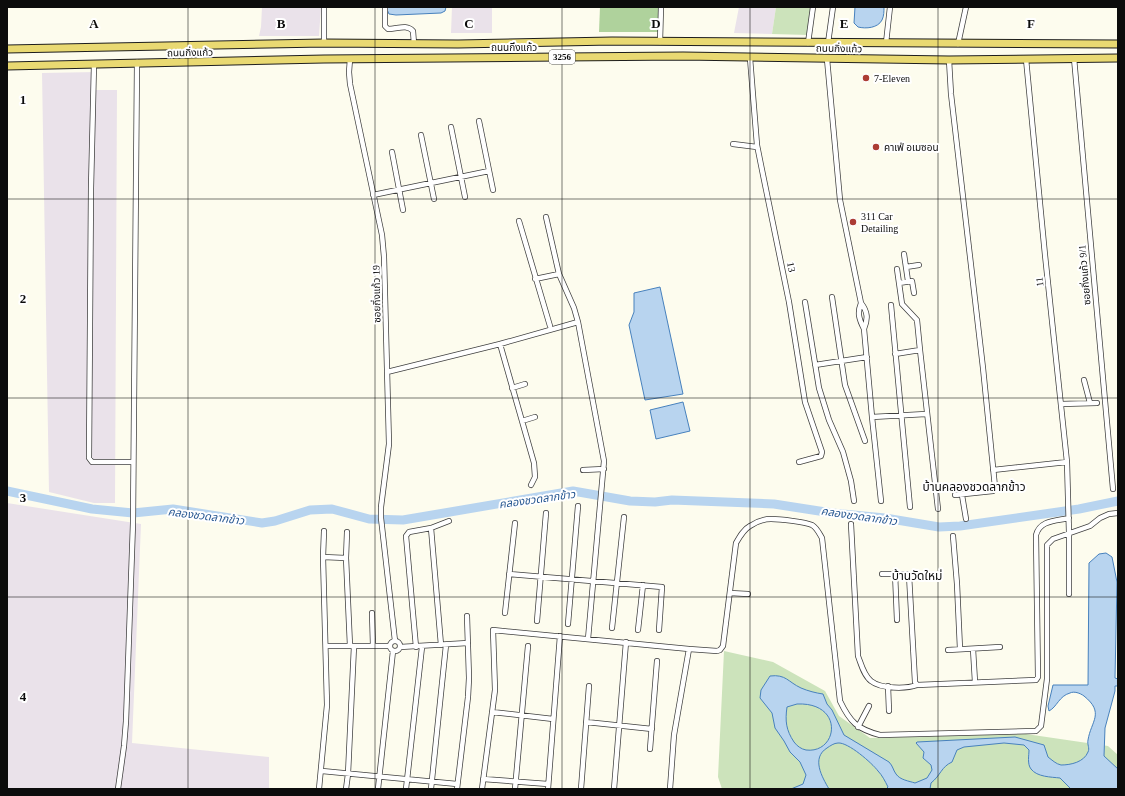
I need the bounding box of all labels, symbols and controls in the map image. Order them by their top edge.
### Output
text: A [89,16,99,31]
text: B [277,16,286,31]
text: C [464,16,474,31]
text: D [651,16,661,31]
text: E [840,16,848,31]
text: F [1027,16,1035,31]
street label: ถนนกิ่งแก้ว [491,41,537,53]
street label: ถนนกิ่งแก้ว [816,41,862,54]
street label: ถนนกิ่งแก้ว [167,45,213,58]
road number: 3256 [549,50,575,64]
marker: 7-Eleven [861,73,871,83]
place label: 7-Eleven [874,73,910,84]
text: 1 [20,92,26,107]
marker: คาเฟ่ อเมซอน [871,142,881,152]
place label: คาเฟ่ อเมซอน [884,142,939,153]
place label: 311 Car Detailing [861,211,898,234]
marker: 311 Car Detailing [848,217,858,227]
street label: ซอยกิ่งแก้ว 9/1 [1075,244,1093,306]
street label: 13 [785,261,798,273]
street label: ซอยกิ่งแก้ว 19 [369,265,383,323]
street label: 11 [1034,277,1045,287]
text: 2 [20,291,26,306]
district label: บ้านคลองชวดลากข้าว [922,480,1026,494]
water label: คลองชวดลากข้าว [498,488,576,510]
text: 3 [20,490,27,505]
water label: คลองชวดลากข้าว [167,505,245,527]
water label: คลองชวดลากข้าว [820,505,898,527]
district label: บ้านวัดใหม่ [892,569,942,583]
text: 4 [20,689,27,704]

